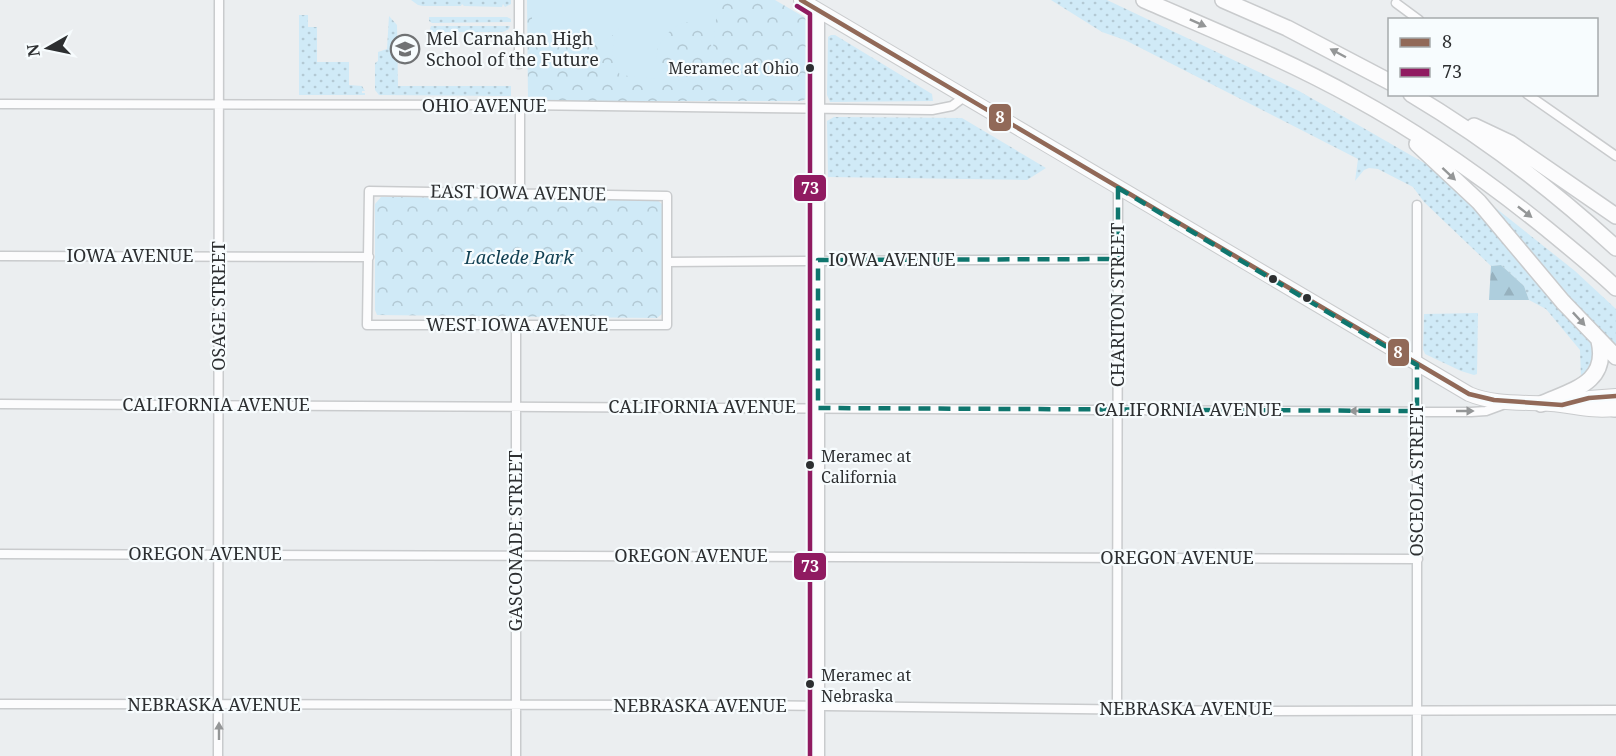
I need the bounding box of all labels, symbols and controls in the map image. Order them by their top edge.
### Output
north arrow [18,18,78,78]
legend [1388,18,1598,96]
one-way arrow [1189,19,1207,29]
place label: Mel Carnahan High School of the Future [426,26,599,71]
text: 8 [1442,29,1452,53]
school or university icon: Mel Carnahan High School of the Future [389,33,421,65]
text: N [21,42,45,58]
one-way arrow [1330,49,1347,58]
place label: Meramec at Ohio [668,57,799,79]
text: 73 [1442,59,1462,83]
marker: Meramec at Ohio [804,62,816,74]
street label: OHIO AVENUE [422,93,546,117]
line badge: 8 [988,103,1012,132]
text: 8 [995,106,1005,128]
one-way arrow [1442,166,1456,180]
line badge: 73 [793,174,827,202]
text: 73 [801,177,819,199]
street label: EAST IOWA AVENUE [430,178,606,206]
one-way arrow [1518,205,1533,217]
street label: CHARITON STREET [1105,223,1129,387]
street label: OSAGE STREET [206,241,230,371]
street label: IOWA AVENUE [66,243,194,267]
park label: Laclede Park [464,245,574,269]
street label: IOWA AVENUE [828,247,956,271]
unlabelled marker [1267,273,1279,285]
unlabelled marker [1301,292,1313,304]
one-way arrow [1572,311,1586,326]
street label: WEST IOWA AVENUE [426,312,608,336]
line badge: 8 [1387,338,1410,367]
text: 8 [1393,341,1403,363]
street label: CALIFORNIA AVENUE [122,392,310,416]
street label: CALIFORNIA AVENUE [608,394,796,418]
street label: CALIFORNIA AVENUE [1094,397,1282,421]
street label: OSCEOLA STREET [1404,403,1428,557]
one-way arrow [1349,406,1368,416]
one-way arrow [1455,407,1474,416]
place label: Meramec at California [821,445,912,488]
street label: GASCONADE STREET [503,451,527,631]
marker: Meramec at California [804,459,816,471]
street label: OREGON AVENUE [128,541,282,565]
street label: OREGON AVENUE [614,543,768,567]
street label: OREGON AVENUE [1100,545,1254,569]
line badge: 73 [793,552,827,581]
text: 73 [801,555,819,577]
place label: Meramec at Nebraska [821,664,912,707]
marker: Meramec at Nebraska [804,678,816,690]
street label: NEBRASKA AVENUE [127,692,301,716]
street label: NEBRASKA AVENUE [613,693,787,717]
street label: NEBRASKA AVENUE [1099,696,1273,720]
one-way arrow [214,721,224,740]

